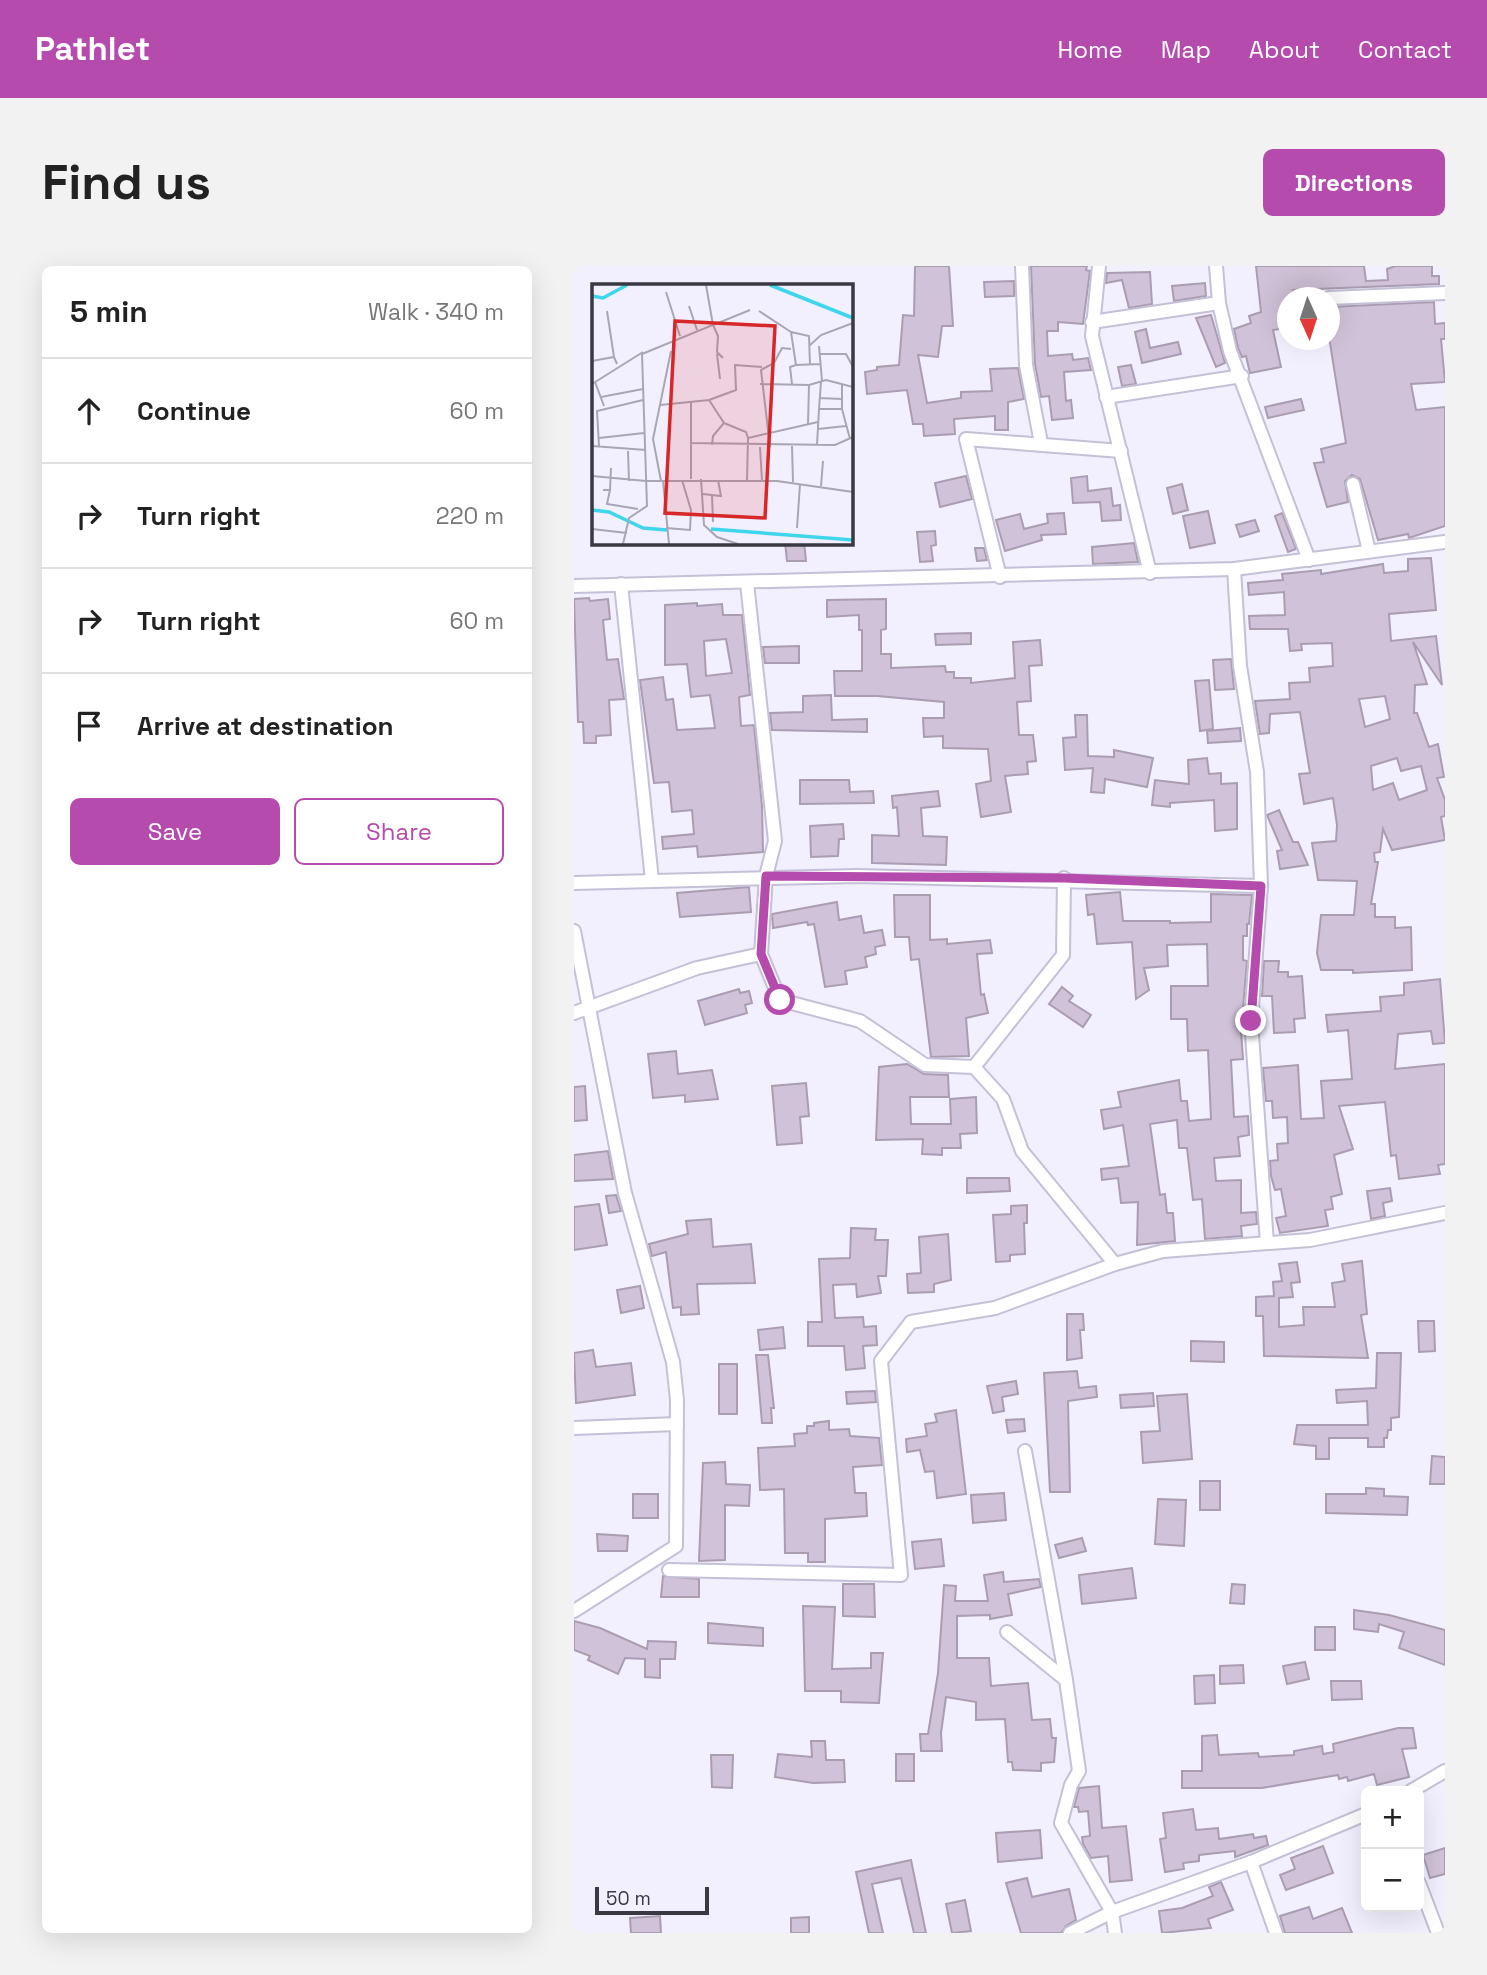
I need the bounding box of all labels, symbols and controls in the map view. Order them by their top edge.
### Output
text: Pathlet [35,28,150,70]
text: Home [1057,34,1123,65]
text: Map [1161,34,1211,65]
text: About [1249,34,1320,65]
text: Contact [1358,34,1452,65]
button: Directions [1263,149,1445,216]
text: Find us [42,151,211,213]
inset map [592,284,852,544]
north arrow [1277,287,1340,350]
text: 5 min [70,292,148,331]
text: Walk · 340 m [368,297,504,327]
icon: ahead [70,392,108,430]
text: Continue [137,394,251,428]
text: 60 m [449,396,504,426]
icon: right [70,497,108,535]
text: Turn right [137,499,261,533]
text: 220 m [436,501,504,531]
icon: right [70,602,108,640]
text: Turn right [137,604,261,638]
text: 60 m [449,606,504,636]
icon: arrive [70,707,108,745]
text: Arrive at destination [137,709,394,743]
button: Save [70,798,280,865]
button: Share [294,798,504,865]
route start [764,984,795,1015]
route end [1235,1005,1266,1036]
map controls [1361,1786,1424,1912]
button: + [1361,1786,1424,1849]
button: − [1361,1849,1424,1912]
scale bar [595,1884,709,1916]
text: 50 m [606,1886,651,1911]

